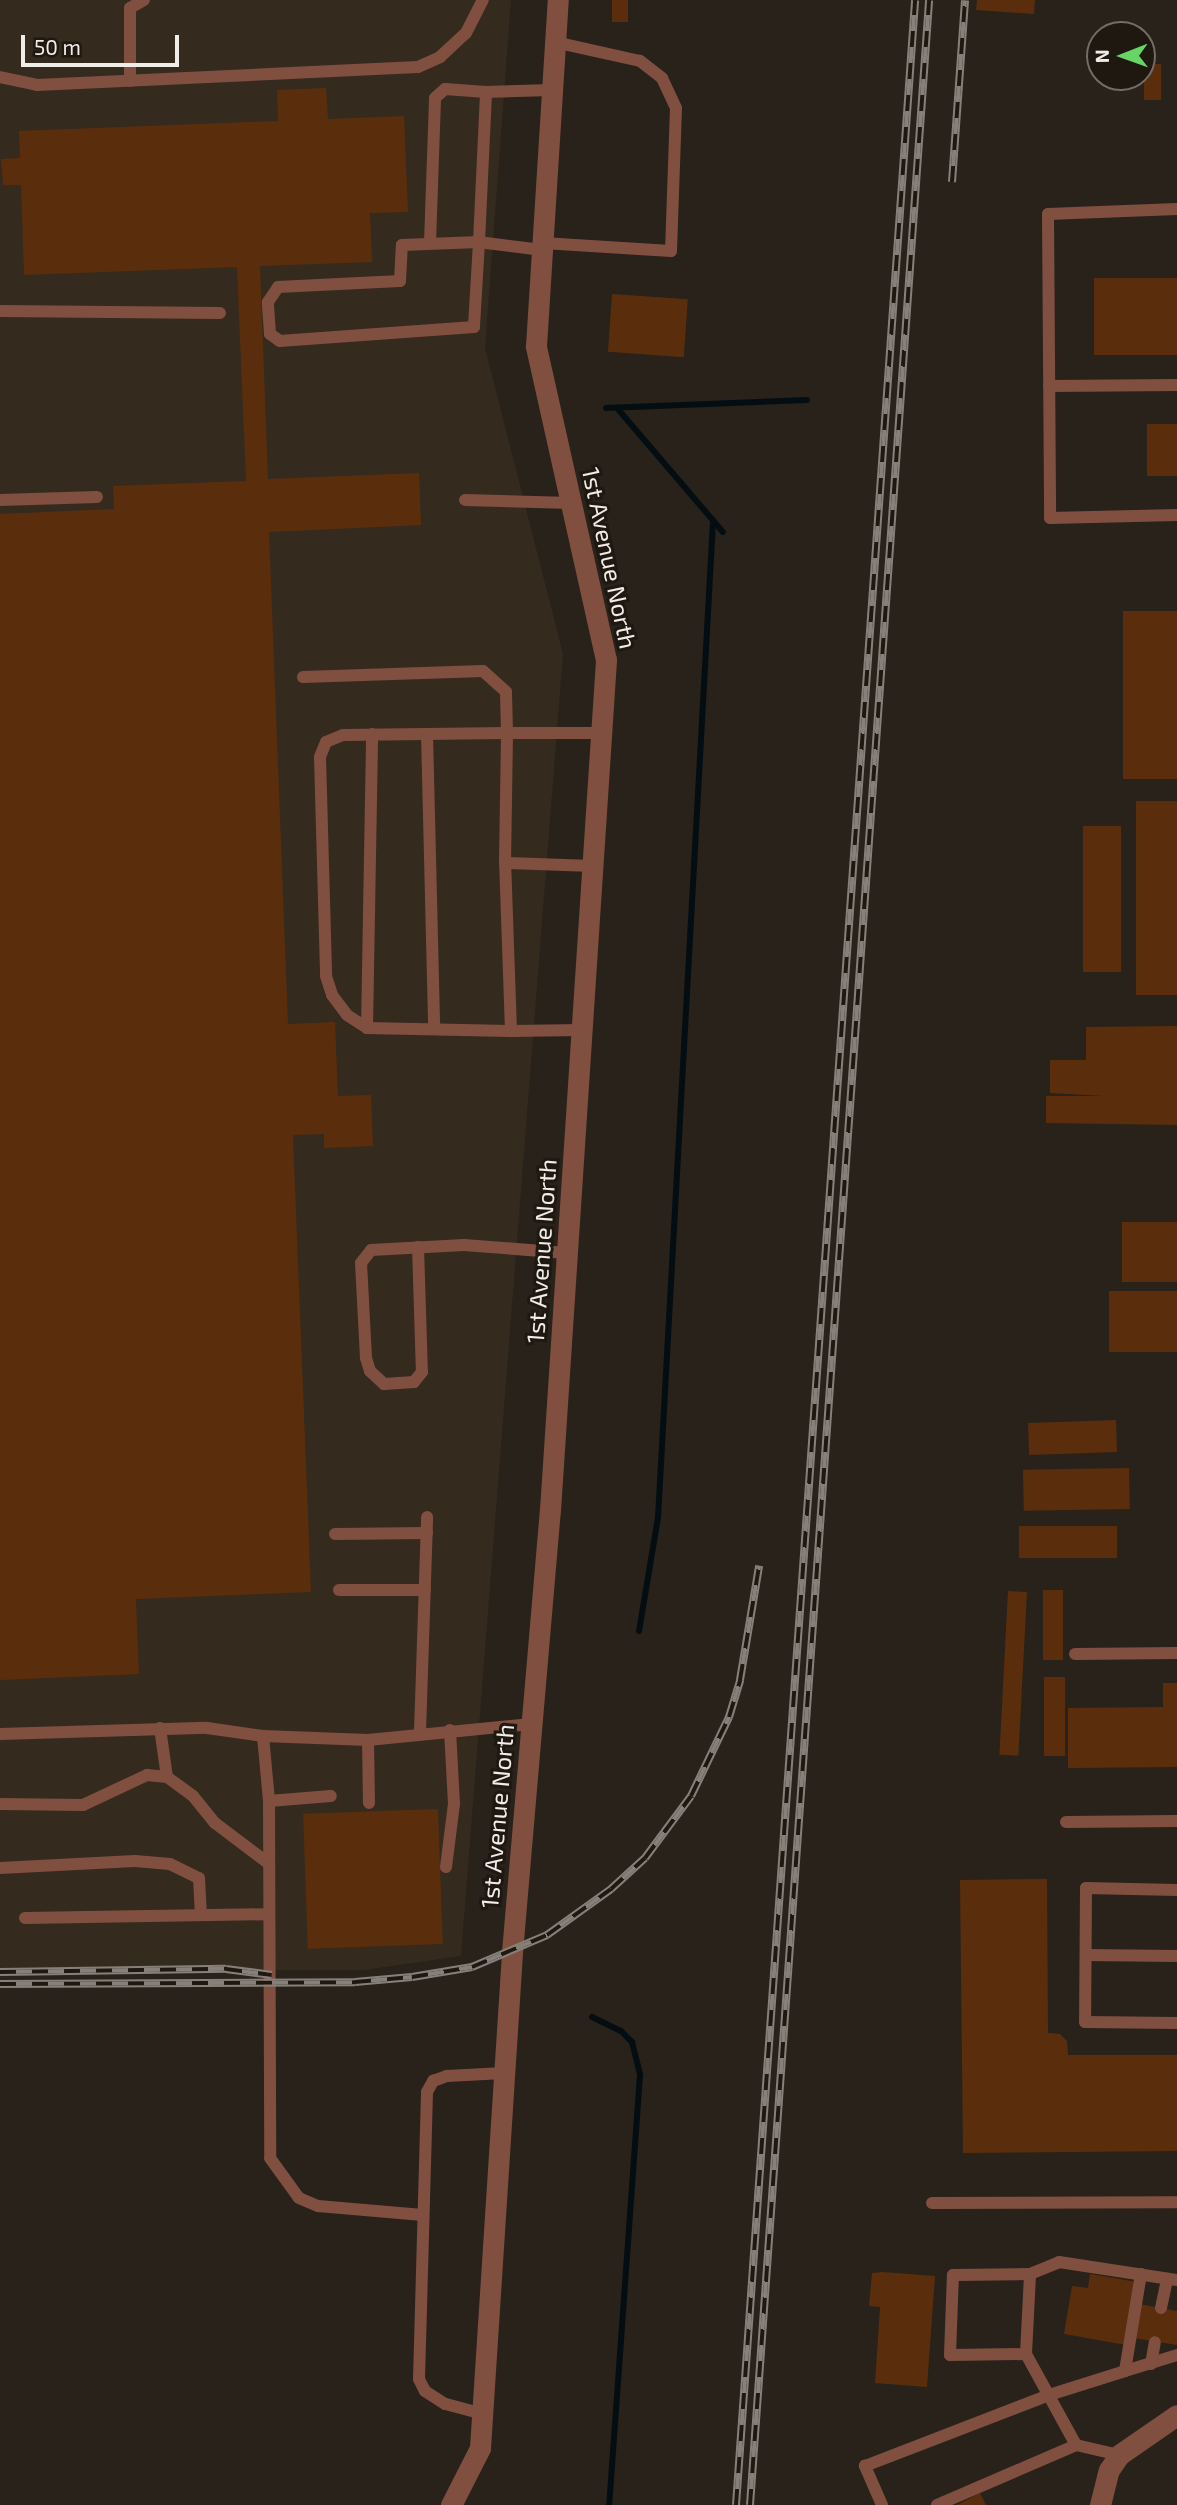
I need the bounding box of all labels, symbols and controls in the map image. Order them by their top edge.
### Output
scale bar [24,21,182,65]
north arrow [1086,21,1156,91]
text: 50 m [34,34,81,59]
text: N [1090,49,1113,63]
street label: 1st Avenue North [577,464,643,652]
street label: 1st Avenue North [520,1158,562,1344]
street label: 1st Avenue North [475,1722,519,1910]

